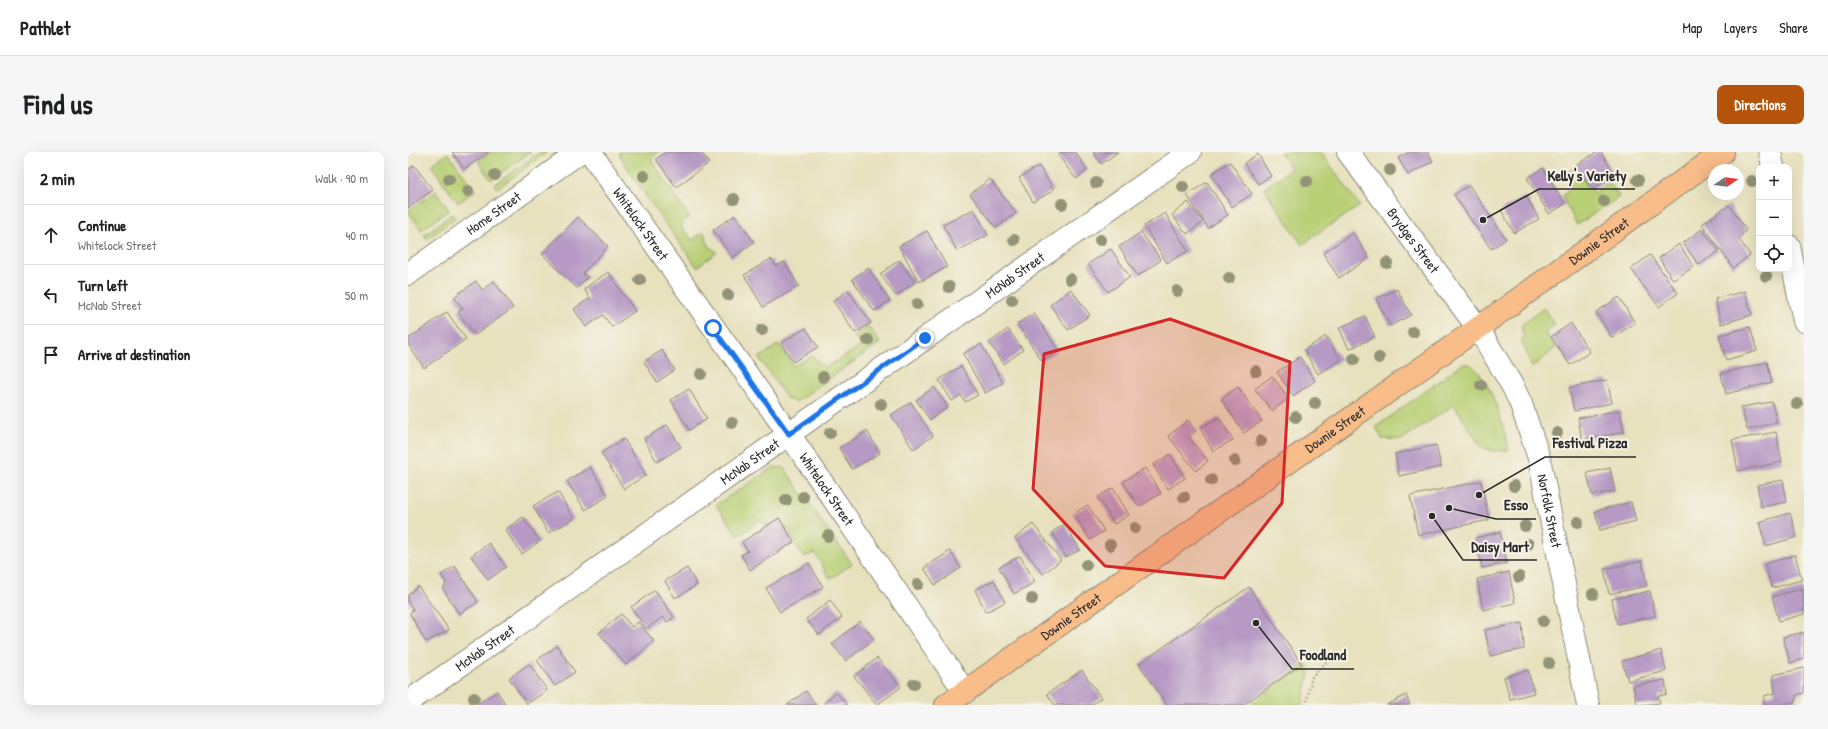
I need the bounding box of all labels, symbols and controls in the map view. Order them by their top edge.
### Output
text: Pathlet [20,15,70,41]
text: Map [1682,18,1702,37]
text: Layers [1724,18,1757,37]
text: Share [1779,18,1808,37]
text: Find us [24,85,93,123]
button: Directions [1717,85,1804,124]
callout: Kelly's Variety [1539,162,1635,189]
north arrow [1708,164,1744,200]
map controls [1756,164,1792,272]
button: + [1756,164,1792,200]
text: Kelly's Variety [1547,165,1627,187]
text: 2 min [40,167,75,190]
text: Walk · 90 m [315,169,368,187]
street label: Whitelock Street [609,184,673,264]
street label: Home Street [462,187,525,239]
button: − [1756,200,1792,236]
street label: Brydges Street [1383,204,1444,277]
street label: Downie Street [1565,213,1633,269]
text: Continue [78,215,126,236]
icon: ahead [40,224,62,246]
text: 40 m [345,226,368,244]
text: Whitelock Street [78,236,156,254]
button: locate [1756,236,1792,272]
street label: McNab Street [981,247,1048,302]
text: Turn left [78,275,128,296]
icon: left [40,284,62,306]
text: 50 m [345,286,368,304]
text: McNab Street [78,296,141,314]
route start [704,319,722,337]
route end [916,329,934,347]
icon: arrive [40,344,62,366]
text: Arrive at destination [78,344,190,365]
street label: Downie Street [1301,401,1369,457]
callout: Festival Pizza [1545,430,1636,457]
text: Festival Pizza [1552,432,1627,453]
street label: McNab Street [716,434,783,489]
street label: Whitelock Street [795,449,859,529]
street label: Norfolk Street [1533,472,1567,549]
callout: Esso [1496,492,1536,519]
text: Esso [1504,494,1528,515]
callout: Daisy Mart [1463,533,1537,560]
text: Daisy Mart [1471,536,1530,558]
street label: Downie Street [1037,588,1105,644]
street label: McNab Street [451,620,518,675]
callout: Foodland [1292,642,1354,669]
text: Foodland [1299,644,1346,665]

